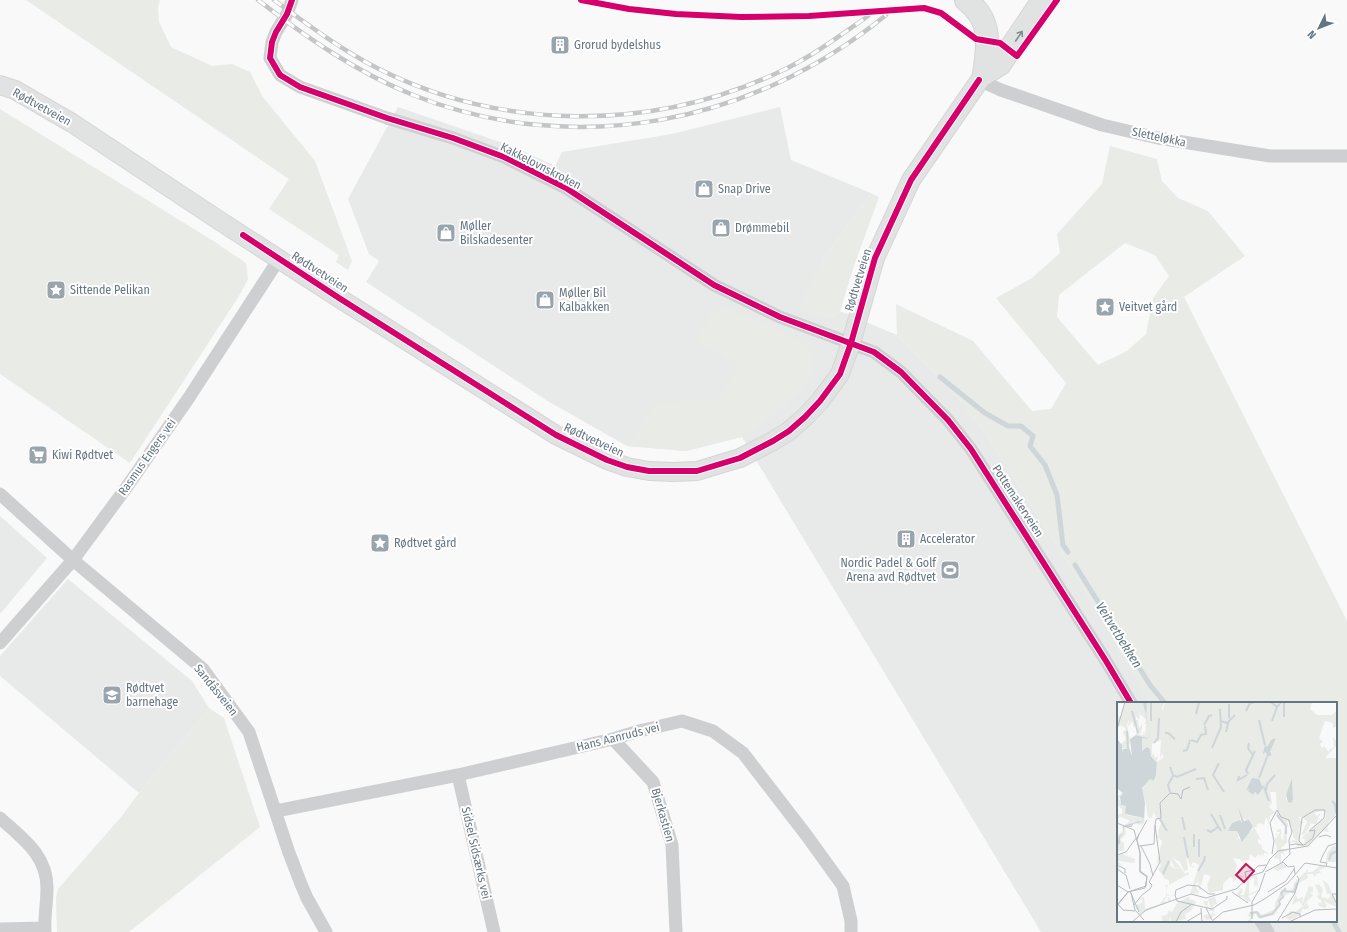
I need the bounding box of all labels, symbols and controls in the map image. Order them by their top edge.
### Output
north arrow [1299,8,1339,48]
text: N [1305,28,1319,41]
one-way arrow [1015,31,1023,42]
building icon: Grorud bydelshus [549,34,571,56]
place label: Grorud bydelshus [574,38,661,52]
street label: Rødtvetveien [10,85,74,129]
street label: Sletteløkka [1131,124,1187,150]
street label: Kakkelovnskroken [498,140,584,192]
shop icon: Snap Drive [693,178,715,200]
place label: Snap Drive [718,182,771,196]
shop icon: Drømmebil [710,217,732,239]
place label: Møller Bilskadesenter [460,219,534,247]
place label: Drømmebil [735,221,789,235]
shop icon: Møller Bilskadesenter [435,222,457,244]
street label: Rødtvetveien [842,247,874,313]
street label: Rødtvetveien [289,249,351,295]
place icon: Sittende Pelikan [45,279,67,301]
place label: Sittende Pelikan [70,283,150,297]
place label: Møller Bil Kalbakken [559,286,610,314]
shop icon: Møller Bil Kalbakken [534,289,556,311]
place icon: Veitvet gård [1094,296,1116,318]
place label: Veitvet gård [1119,300,1177,314]
street label: Rasmus Engers vei [115,416,179,498]
street label: Rødtvetveien [562,420,626,460]
supermarket icon: Kiwi Rødtvet [27,444,49,466]
place label: Kiwi Rødtvet [52,448,113,462]
street label: Pottemakerveien [990,462,1046,540]
building icon: Accelerator [895,528,917,550]
place icon: Rødtvet gård [369,532,391,554]
place label: Accelerator [920,532,976,546]
place label: Rødtvet gård [394,536,457,550]
place label: Nordic Padel & Golf Arena avd Rødtvet [840,556,937,584]
sports icon: Nordic Padel & Golf Arena avd Rødtvet [939,559,961,581]
water label: Veitvetbekken [1093,599,1145,671]
street label: Sandåsveien [191,662,241,718]
place label: Rødtvet barnehage [126,681,178,709]
school or university icon: Rødtvet barnehage [101,684,123,706]
inset map [1117,702,1337,922]
street label: Hans Aanruds vei [575,720,661,754]
street label: Bjerkastien [649,787,677,843]
street label: Sidsel Sidsærks vei [459,806,493,900]

